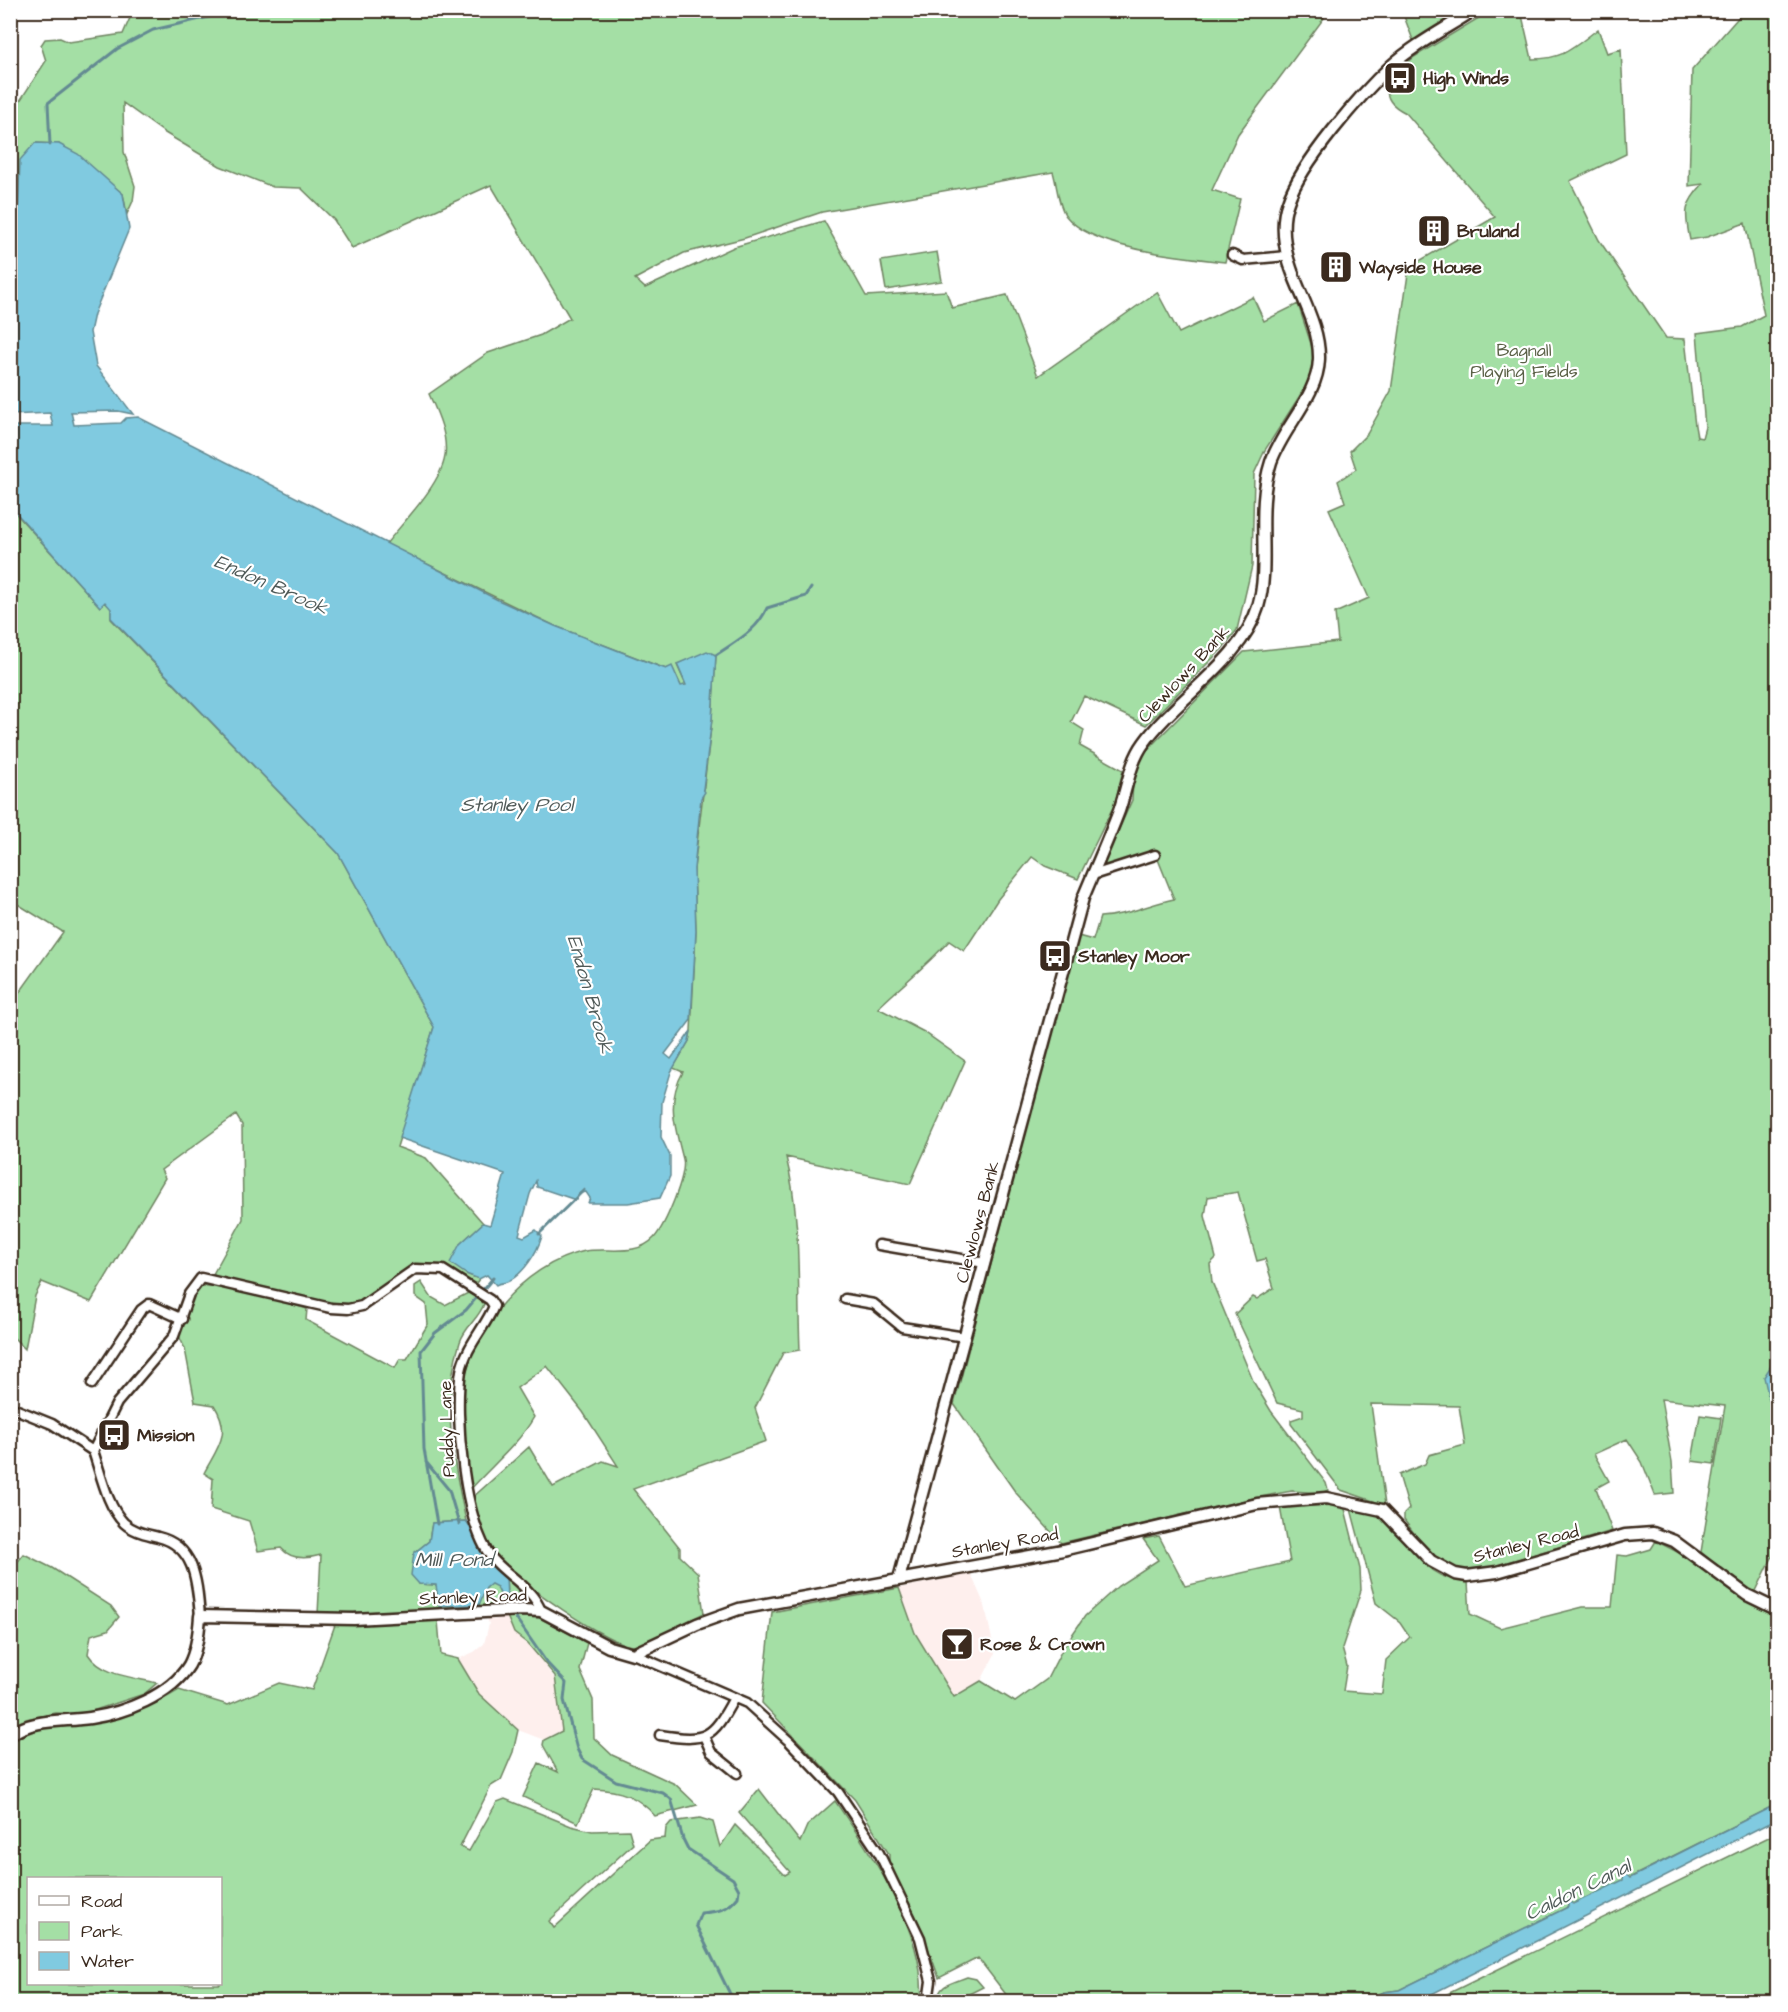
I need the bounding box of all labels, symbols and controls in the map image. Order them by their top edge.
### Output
bus stop icon: High Winds [1382,60,1418,96]
place label: High Winds [1423,66,1509,92]
building icon: Bruland [1416,213,1452,249]
place label: Bruland [1457,219,1520,244]
building icon: Wayside House [1318,249,1354,285]
place label: Wayside House [1358,255,1482,281]
park label: Bagnall Playing Fields [1470,338,1578,385]
water label: Endon Brook [210,548,333,623]
street label: Clewlows Bank [1132,620,1236,728]
water label: Stanley Pool [461,791,576,820]
water label: Endon Brook [560,932,620,1057]
bus stop icon: Stanley Moor [1037,938,1073,974]
place label: Stanley Moor [1077,944,1190,970]
street label: Clewlows Bank [950,1158,1006,1286]
street label: Puddy Lane [433,1380,462,1478]
bus stop icon: Mission [96,1417,132,1453]
place label: Mission [137,1423,195,1448]
street label: Stanley Road [1471,1519,1582,1570]
street label: Stanley Road [950,1521,1061,1566]
water label: Mill Pond [415,1546,497,1574]
street label: Stanley Road [419,1583,527,1612]
bar icon: Rose & Crown [939,1626,975,1662]
place label: Rose & Crown [980,1632,1105,1657]
water label: Caldon Canal [1520,1851,1638,1928]
legend [27,1877,222,1985]
text: Road [81,1889,122,1914]
text: Park [81,1919,123,1944]
text: Water [81,1949,134,1974]

